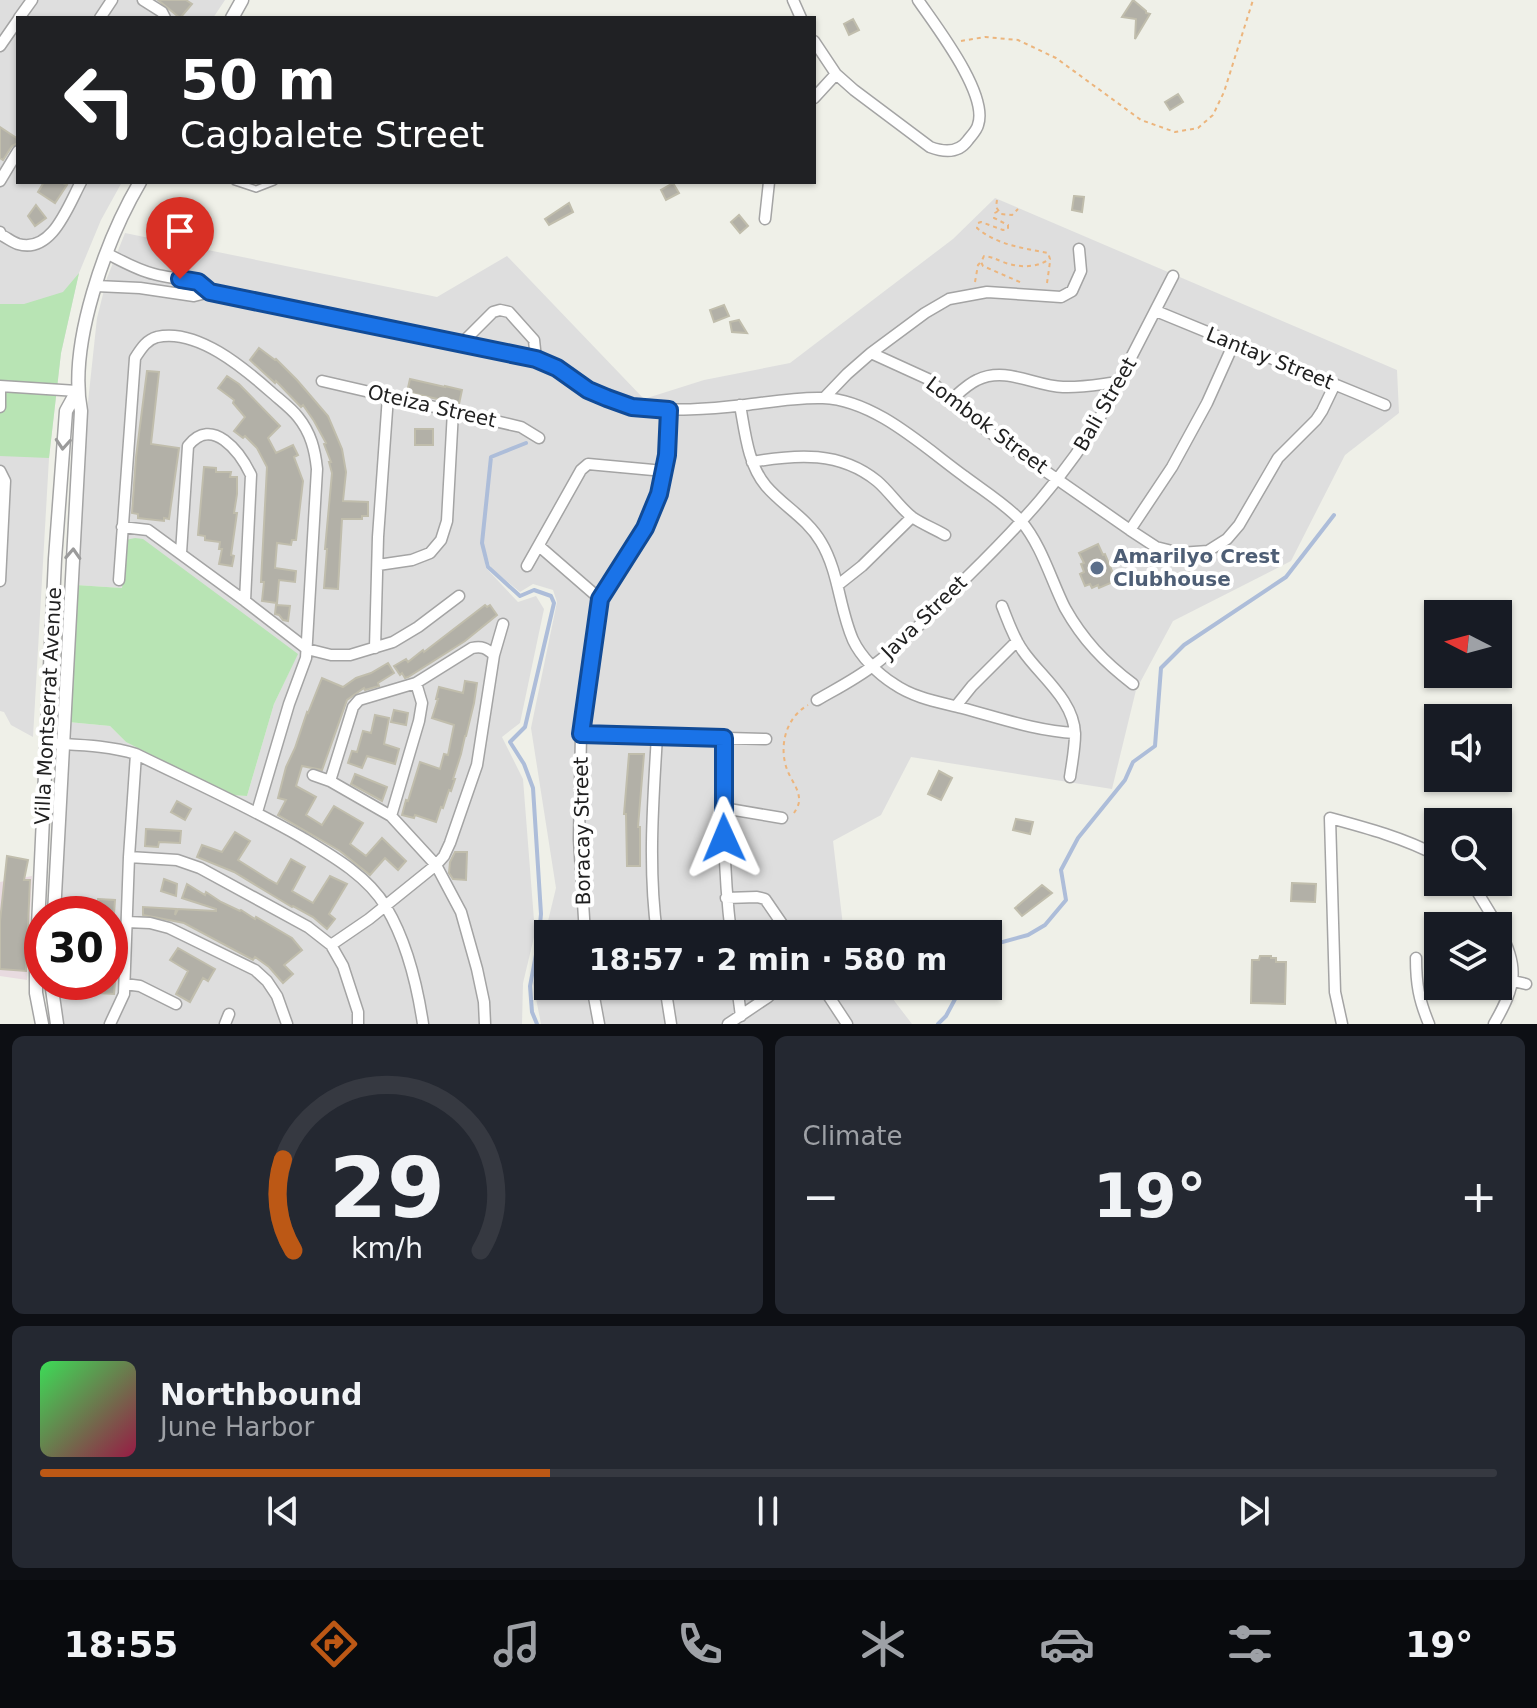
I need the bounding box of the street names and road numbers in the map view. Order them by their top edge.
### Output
street label: Lantay Street [1203,322,1337,394]
street label: Bali Street [1069,353,1142,455]
street label: Lombok Street [921,371,1053,479]
street label: Oteiza Street [365,380,499,432]
street label: Java Street [875,570,972,665]
street label: Villa Montserrat Avenue [30,586,66,826]
street label: Boracay Street [569,756,595,906]

